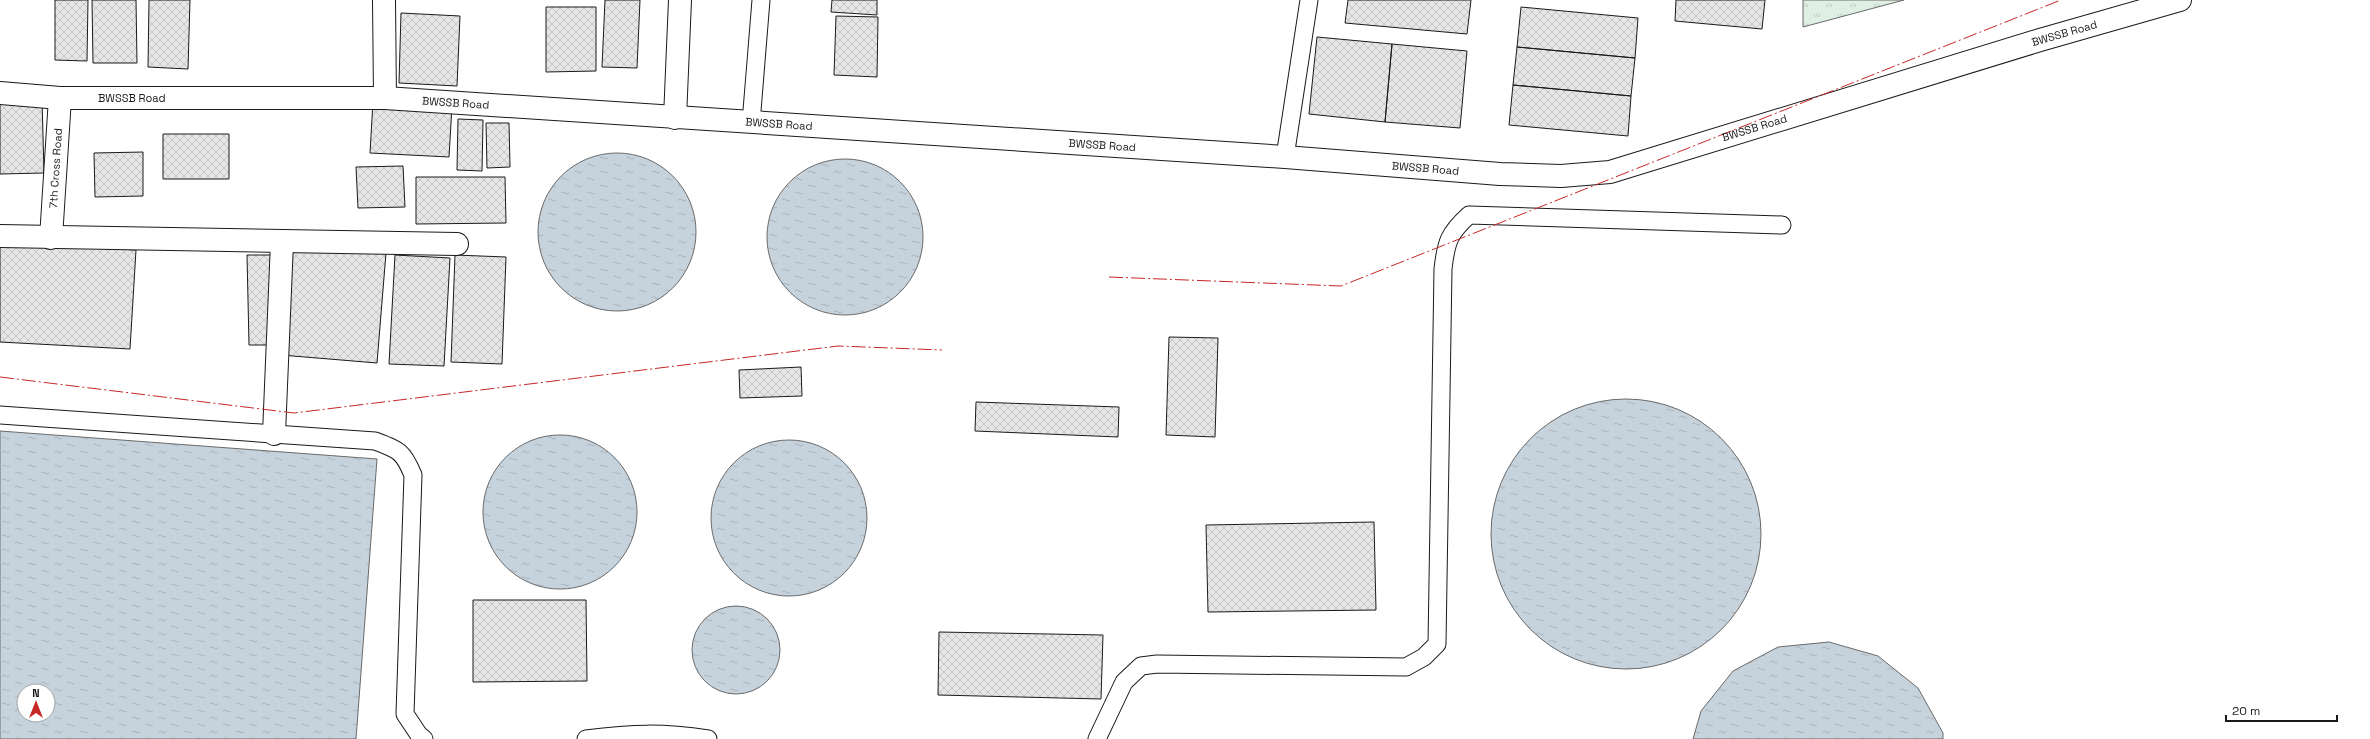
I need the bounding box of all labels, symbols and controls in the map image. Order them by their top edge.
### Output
street label: BWSSB Road [2030,17,2099,49]
street label: BWSSB Road [98,91,166,105]
street label: BWSSB Road [421,93,490,112]
street label: BWSSB Road [1720,111,1789,144]
street label: BWSSB Road [745,115,813,133]
street label: 7th Cross Road [46,128,65,209]
street label: BWSSB Road [1068,136,1136,154]
street label: BWSSB Road [1391,158,1460,178]
north arrow [16,683,56,723]
text: N [32,686,40,700]
scale bar [2226,697,2337,723]
text: 20 m [2232,703,2260,719]

